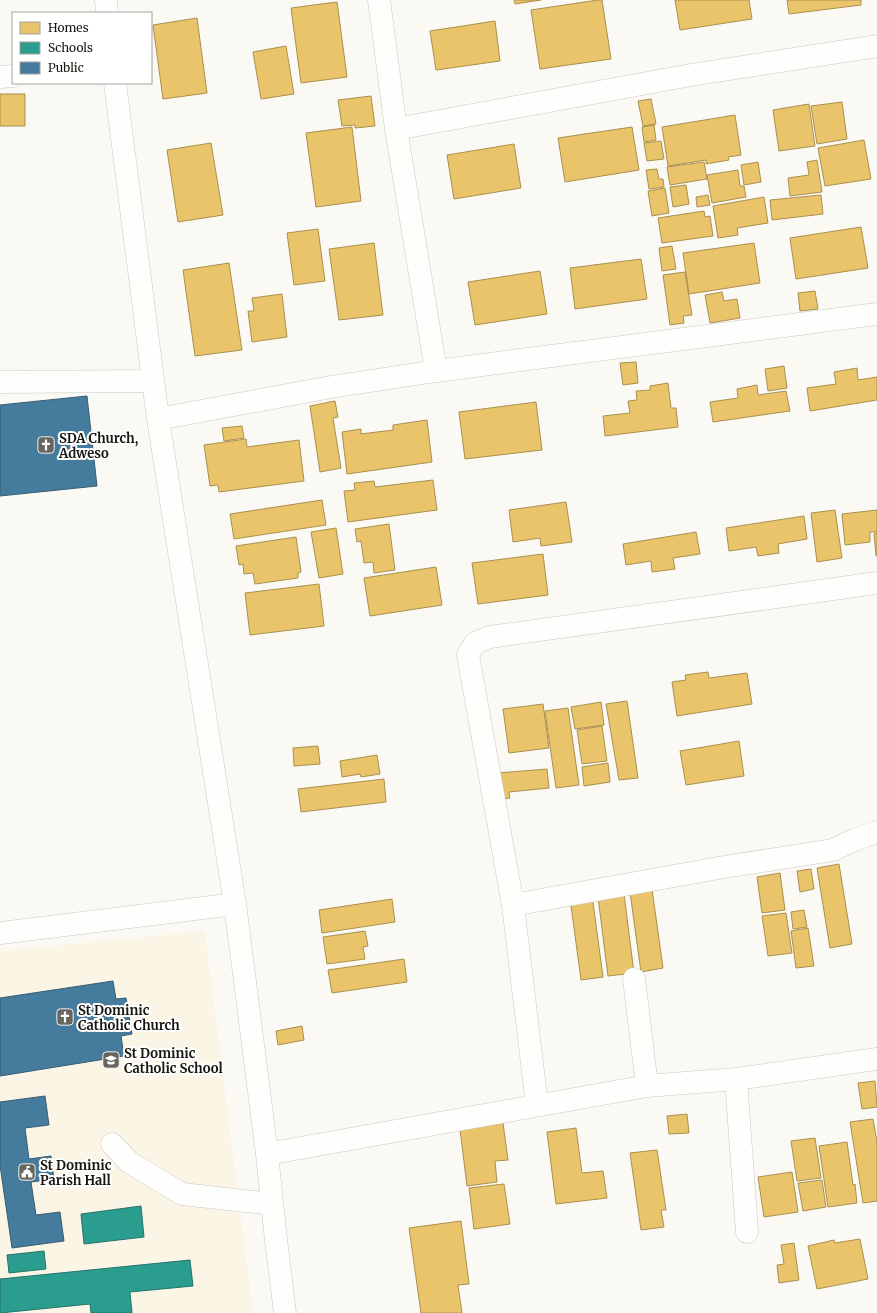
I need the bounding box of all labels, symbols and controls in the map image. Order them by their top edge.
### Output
legend [12,12,152,84]
text: Homes [48,20,89,35]
text: Schools [48,40,93,55]
text: Public [48,60,84,75]
place label: SDA Church, Adweso [58,430,138,462]
church icon: SDA Church, Adweso [36,435,56,455]
place label: St Dominic Catholic Church [78,1002,180,1034]
church icon: St Dominic Catholic Church [55,1007,75,1027]
place label: St Dominic Catholic School [124,1045,223,1077]
school or university icon: St Dominic Catholic School [101,1050,121,1070]
place label: St Dominic Parish Hall [40,1157,112,1189]
public building icon: St Dominic Parish Hall [17,1162,37,1182]

